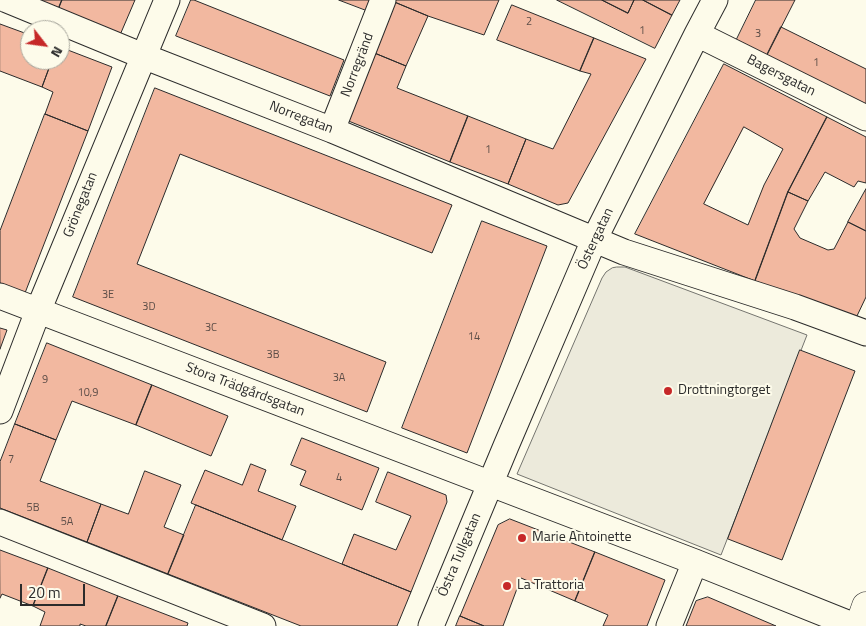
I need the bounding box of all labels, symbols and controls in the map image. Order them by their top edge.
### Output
house number: 2 [526,15,532,29]
north arrow [20,20,70,70]
house number: 1 [639,24,645,38]
house number: 3 [755,27,761,41]
street label: Norregränd [338,31,378,99]
text: N [46,43,69,62]
street label: Bagersgatan [744,52,818,100]
house number: 1 [813,56,819,70]
street label: Norregatan [267,98,335,138]
house number: 1 [485,143,491,157]
street label: Grönegatan [60,170,102,240]
street label: Östergatan [574,205,618,273]
house number: 3E [102,288,114,302]
house number: 3D [142,300,156,314]
house number: 3C [205,321,217,335]
house number: 14 [468,330,480,344]
house number: 3B [267,348,279,362]
street label: Stora Trädgårdsgatan [183,359,307,421]
house number: 3A [333,371,345,385]
house number: 9 [42,373,48,387]
place label: Drottningtorget [678,383,770,399]
marker: Drottningtorget [662,385,674,397]
house number: 10,9 [78,386,98,400]
house number: 7 [8,453,14,467]
house number: 4 [336,471,342,485]
house number: 5B [27,501,39,515]
street label: Östra Tullgatan [435,511,485,599]
house number: 5A [61,515,73,529]
place label: Marie Antoinette [532,530,631,546]
marker: Marie Antoinette [516,532,528,544]
scale bar [22,574,88,606]
place label: La Trattoria [517,578,584,594]
marker: La Trattoria [501,580,513,592]
text: 20 m [28,581,61,604]

